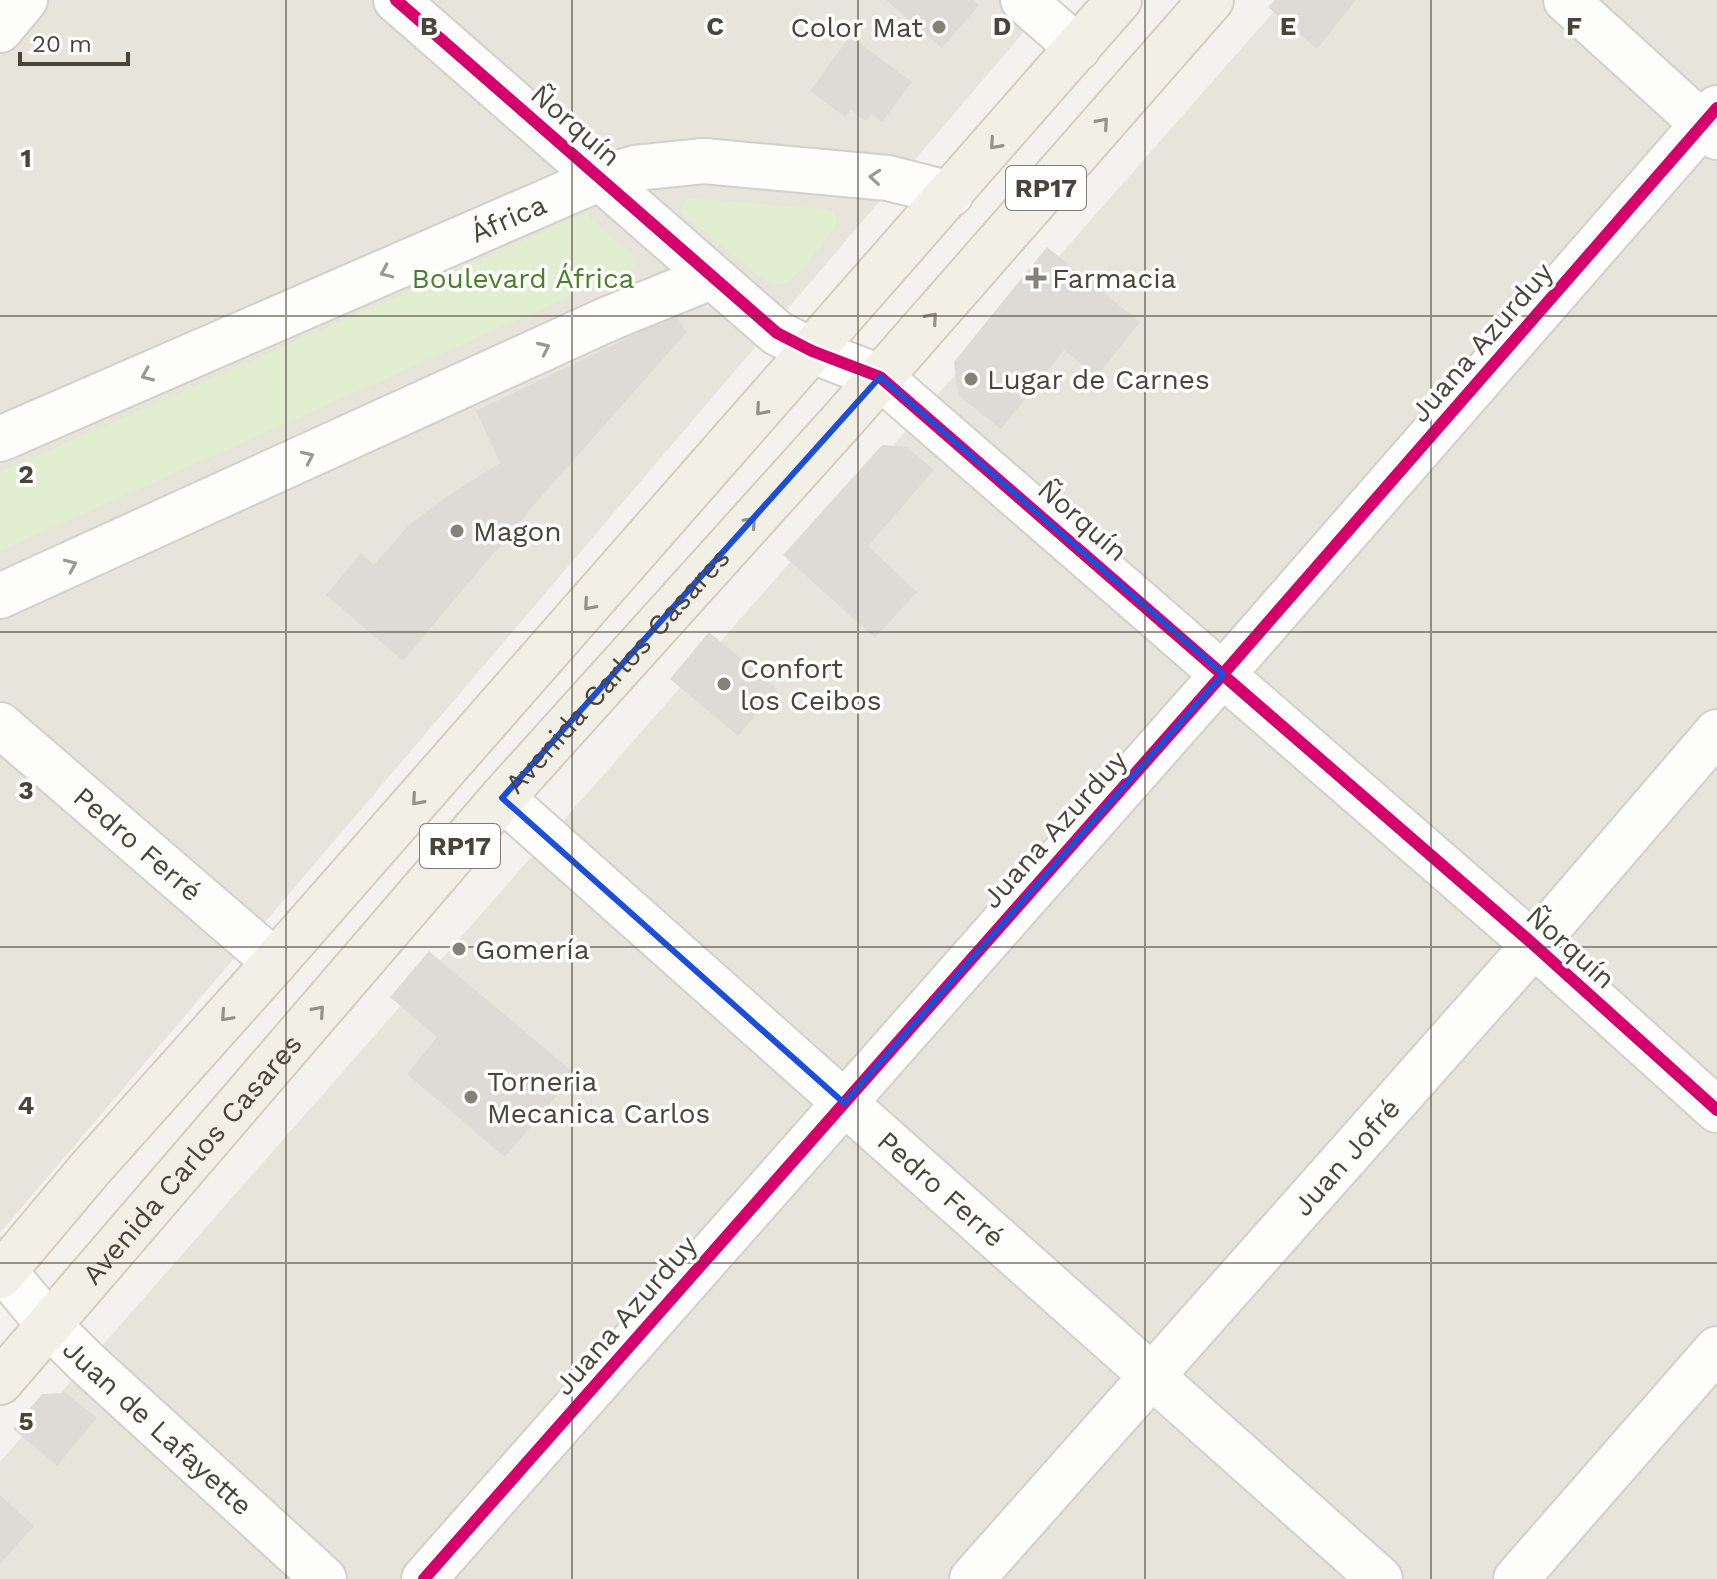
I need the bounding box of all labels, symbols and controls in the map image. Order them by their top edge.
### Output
text: B [420,11,438,41]
text: C [706,11,724,41]
place label: Color Mat [791,11,923,44]
text: D [993,11,1011,41]
text: E [1280,11,1296,41]
text: F [1566,11,1582,41]
scale bar [20,16,128,66]
marker: Color Mat [930,18,948,36]
text: 20 m [32,30,92,58]
street label: Ñorquín [524,78,627,173]
one-way arrow [1094,117,1108,132]
one-way arrow [990,134,1005,149]
text: 1 [20,143,32,173]
road number: RP17 [1006,166,1086,210]
one-way arrow [868,168,881,185]
street label: África [465,188,551,250]
street label: Juana Azurduy [1403,255,1560,429]
one-way arrow [379,262,394,278]
park label: Boulevard África [412,262,635,295]
place label: Farmacia [1052,262,1177,295]
marker: Farmacia [1027,269,1045,287]
one-way arrow [922,313,937,327]
one-way arrow [536,342,550,358]
place label: Lugar de Carnes [987,363,1210,396]
one-way arrow [141,366,155,382]
marker: Lugar de Carnes [962,370,980,388]
one-way arrow [756,400,771,415]
one-way arrow [300,451,314,467]
text: 2 [18,459,34,489]
street label: Ñorquín [1031,473,1134,568]
place label: Magon [473,515,562,548]
one-way arrow [741,517,756,532]
marker: Magon [448,522,466,540]
street label: Avenida Carlos Casares [498,541,737,800]
one-way arrow [63,558,78,574]
one-way arrow [584,596,599,611]
place label: Confort los Ceibos [740,652,882,717]
marker: Confort los Ceibos [715,675,733,693]
street label: Juana Azurduy [975,743,1134,915]
text: 3 [18,775,34,805]
street label: Pedro Ferré [67,780,208,908]
one-way arrow [413,791,427,806]
road number: RP17 [420,824,500,868]
street label: Ñorquín [1520,899,1622,996]
place label: Gomería [475,933,590,966]
marker: Gomería [450,940,468,958]
one-way arrow [309,1005,324,1020]
one-way arrow [221,1007,236,1021]
street label: Avenida Carlos Casares [75,1028,309,1291]
place label: Torneria Mecanica Carlos [487,1065,710,1130]
marker: Torneria Mecanica Carlos [462,1088,480,1106]
text: 4 [18,1090,35,1120]
street label: Juan Jofré [1286,1092,1407,1223]
street label: Pedro Ferré [871,1124,1011,1254]
street label: Juana Azurduy [547,1228,704,1402]
street label: Juan de Lafayette [56,1333,259,1522]
text: 5 [18,1406,34,1436]

